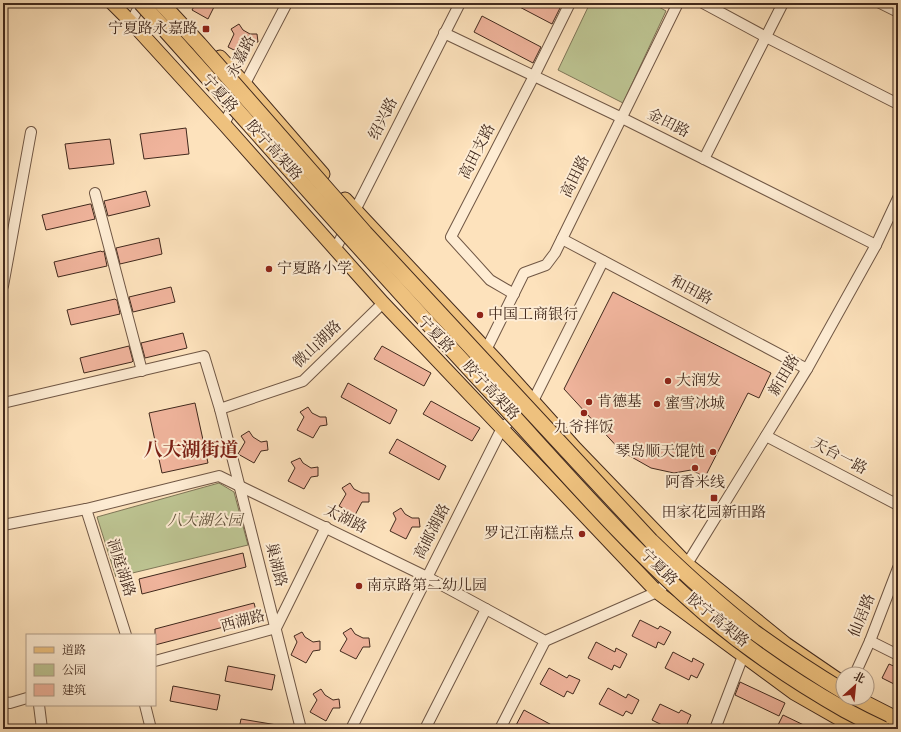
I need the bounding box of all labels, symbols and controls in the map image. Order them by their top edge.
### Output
place label: 宁夏路永嘉路 [108,19,198,40]
marker: 宁夏路永嘉路 [201,24,211,34]
street label: 永嘉路 [222,32,262,82]
street label: 宁夏路 [196,70,242,118]
street label: 绍兴路 [364,94,404,144]
street label: 金田路 [643,104,693,144]
street label: 胶宁高架路 [240,116,306,186]
street label: 高田支路 [455,120,501,184]
street label: 高田路 [557,152,595,202]
place label: 宁夏路小学 [277,259,352,280]
marker: 宁夏路小学 [264,264,274,274]
street label: 和田路 [666,271,716,311]
place label: 中国工商银行 [488,305,578,326]
marker: 中国工商银行 [475,310,485,320]
street label: 宁夏路 [412,312,458,358]
street label: 微山湖路 [289,317,347,373]
street label: 新田路 [764,351,806,401]
street label: 胶宁高架路 [457,356,523,426]
place label: 大润发 [676,371,721,392]
marker: 大润发 [663,376,673,386]
place label: 肯德基 [597,392,642,413]
place label: 蜜雪冰城 [665,394,725,415]
marker: 肯德基 [584,397,594,407]
marker: 蜜雪冰城 [652,399,662,409]
marker: 九爷拌饭 [579,408,589,418]
place label: 九爷拌饭 [554,418,614,439]
street label: 天台一路 [808,434,870,480]
district label: 八大湖街道 [143,438,239,465]
place label: 琴岛顺天馄饨 [615,442,705,463]
marker: 琴岛顺天馄饨 [708,447,718,457]
marker: 阿香米线 [690,463,700,473]
place label: 阿香米线 [665,473,725,494]
marker: 田家花园新田路 [709,493,719,503]
street label: 高邮湖路 [410,500,456,564]
street label: 太湖路 [320,501,370,539]
place label: 田家花园新田路 [661,503,767,524]
park label: 八大湖公园 [167,511,244,532]
place label: 罗记江南糕点 [484,524,574,545]
marker: 罗记江南糕点 [577,529,587,539]
street label: 洞庭湖路 [101,536,139,600]
street label: 巢湖路 [259,541,291,589]
street label: 宁夏路 [635,545,681,591]
place label: 南京路第二幼儿园 [367,576,487,597]
marker: 南京路第二幼儿园 [354,581,364,591]
street label: 胶宁高架路 [681,589,753,653]
street label: 仙居路 [845,591,881,641]
street label: 西湖路 [219,606,267,638]
legend [26,634,156,706]
text: 道路 [62,642,86,660]
text: 公园 [62,662,86,680]
north arrow [835,666,875,706]
text: 北 [851,668,868,688]
text: 建筑 [62,682,86,700]

